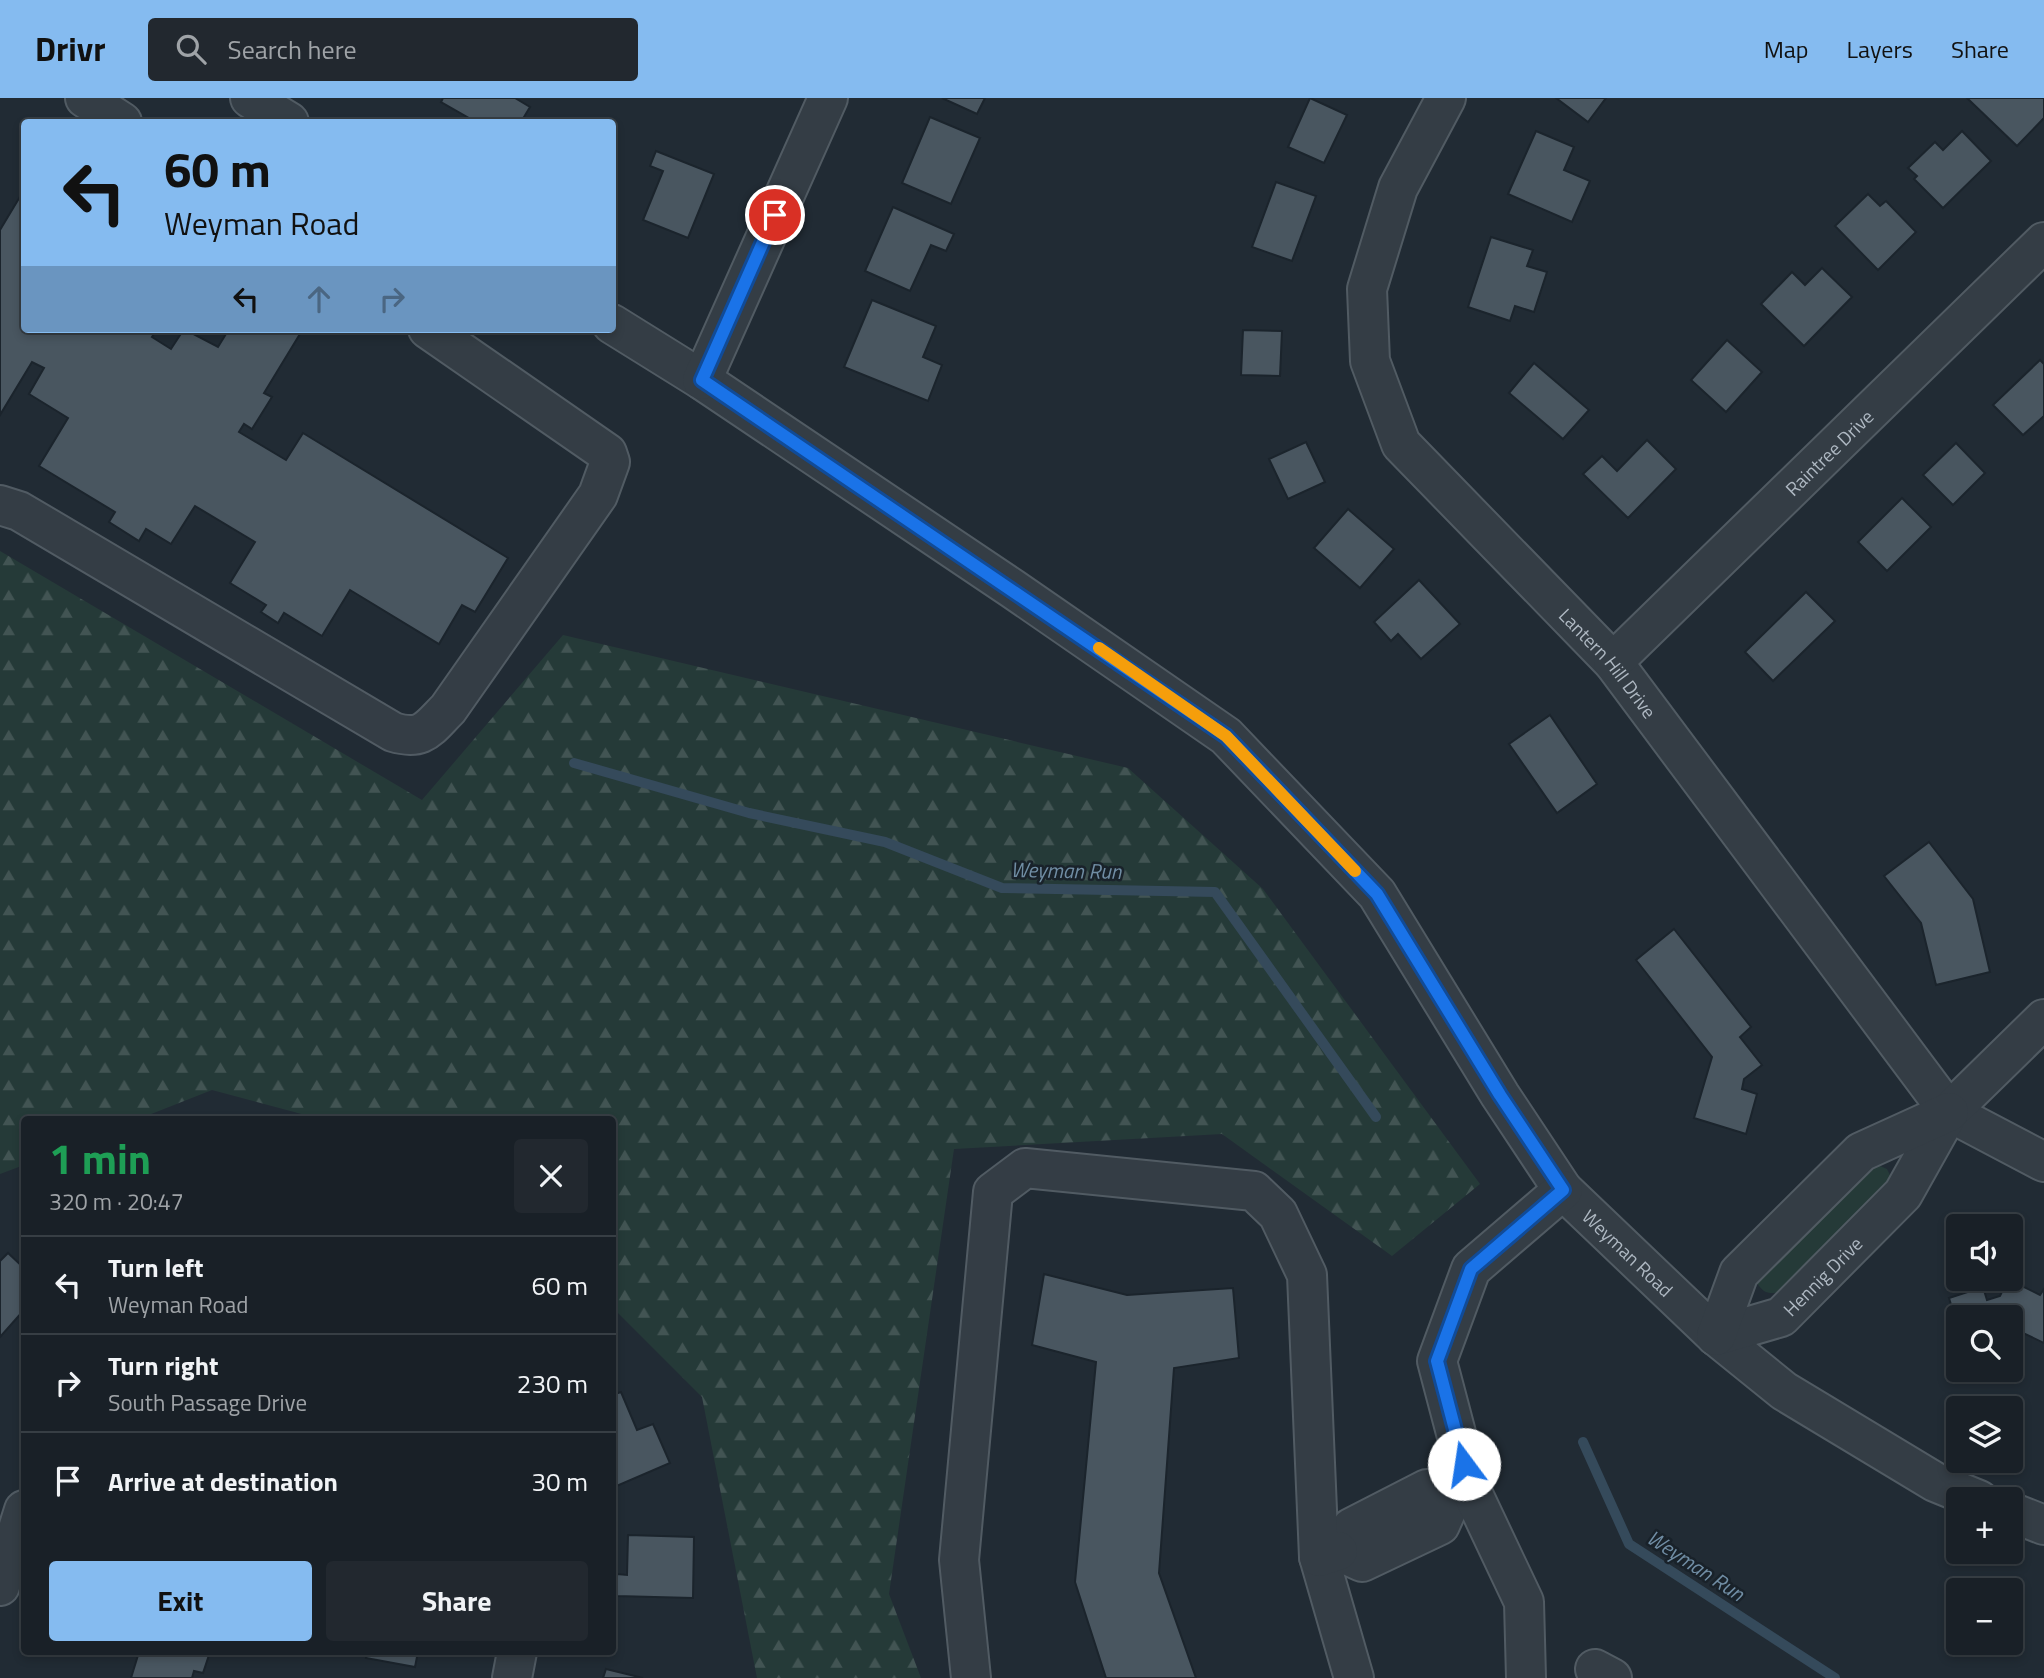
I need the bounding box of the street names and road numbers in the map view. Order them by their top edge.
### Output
street label: Raintree Drive [1778,402,1879,502]
street label: Lantern Hill Drive [1553,601,1664,724]
street label: Weyman Road [1576,1202,1680,1303]
street label: Hennig Drive [1776,1229,1868,1322]

